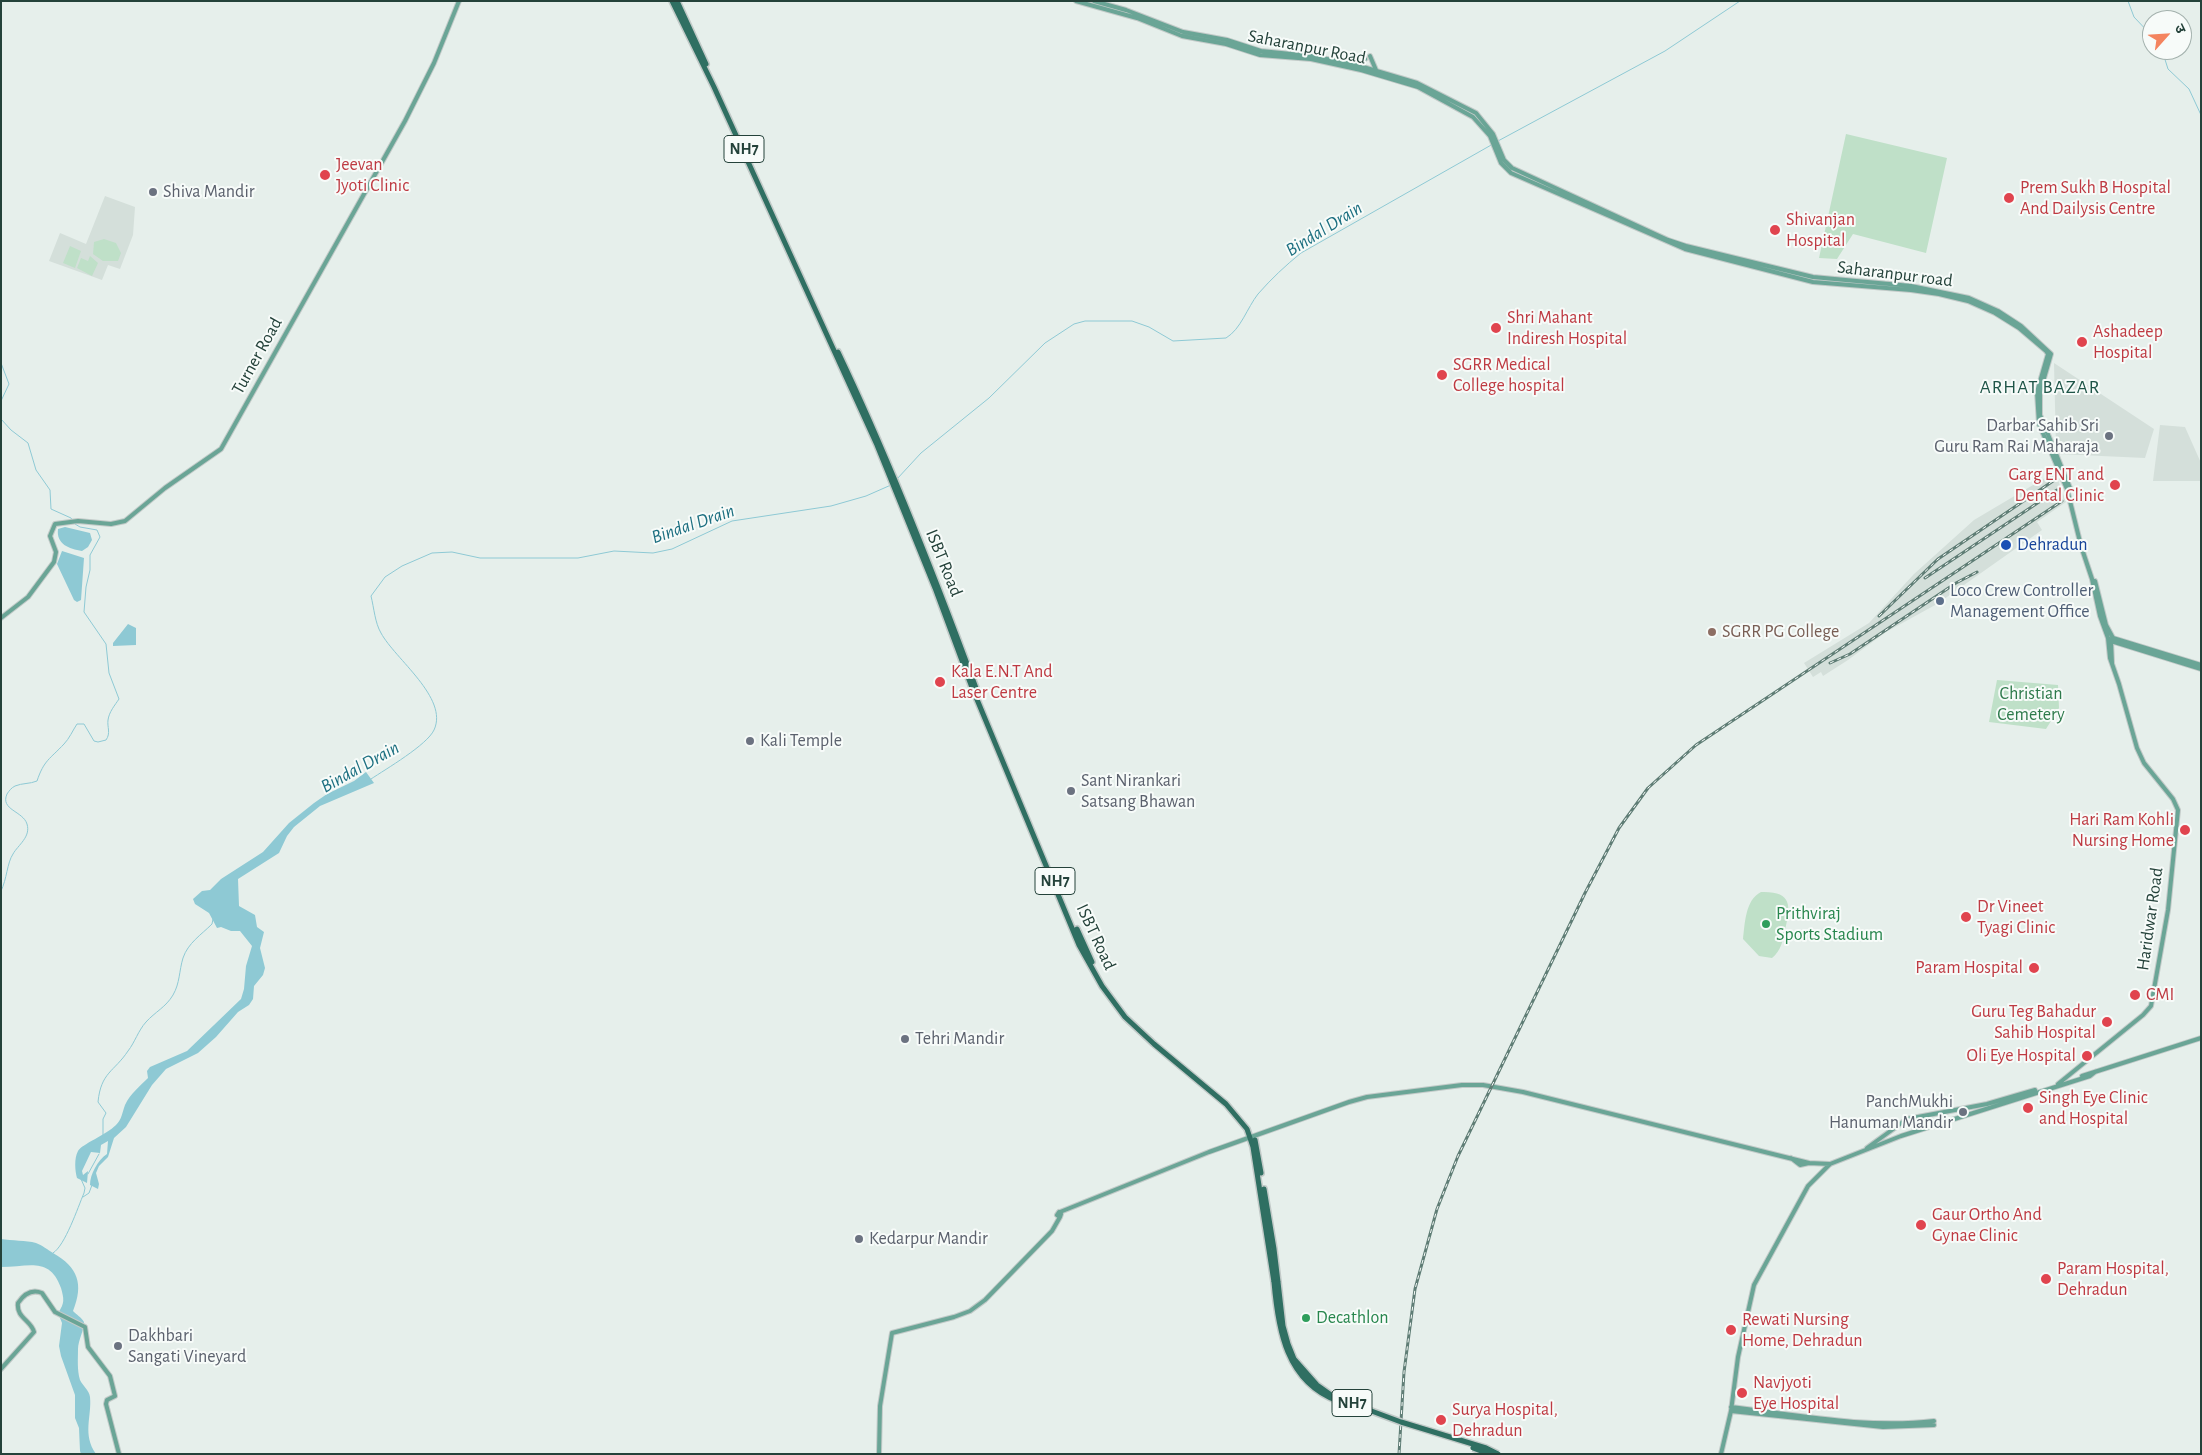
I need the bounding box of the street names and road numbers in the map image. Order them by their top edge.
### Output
street label: Saharanpur Road [1246,25,1368,69]
road number: NH7 [724,136,764,162]
street label: Saharanpur road [1836,256,1954,292]
street label: Turner Road [227,314,287,398]
street label: ISBT Road [921,526,967,600]
street label: Haridwar Road [2132,866,2168,972]
road number: NH7 [1035,868,1075,894]
street label: ISBT Road [1071,900,1121,974]
road number: NH7 [1332,1390,1372,1416]

